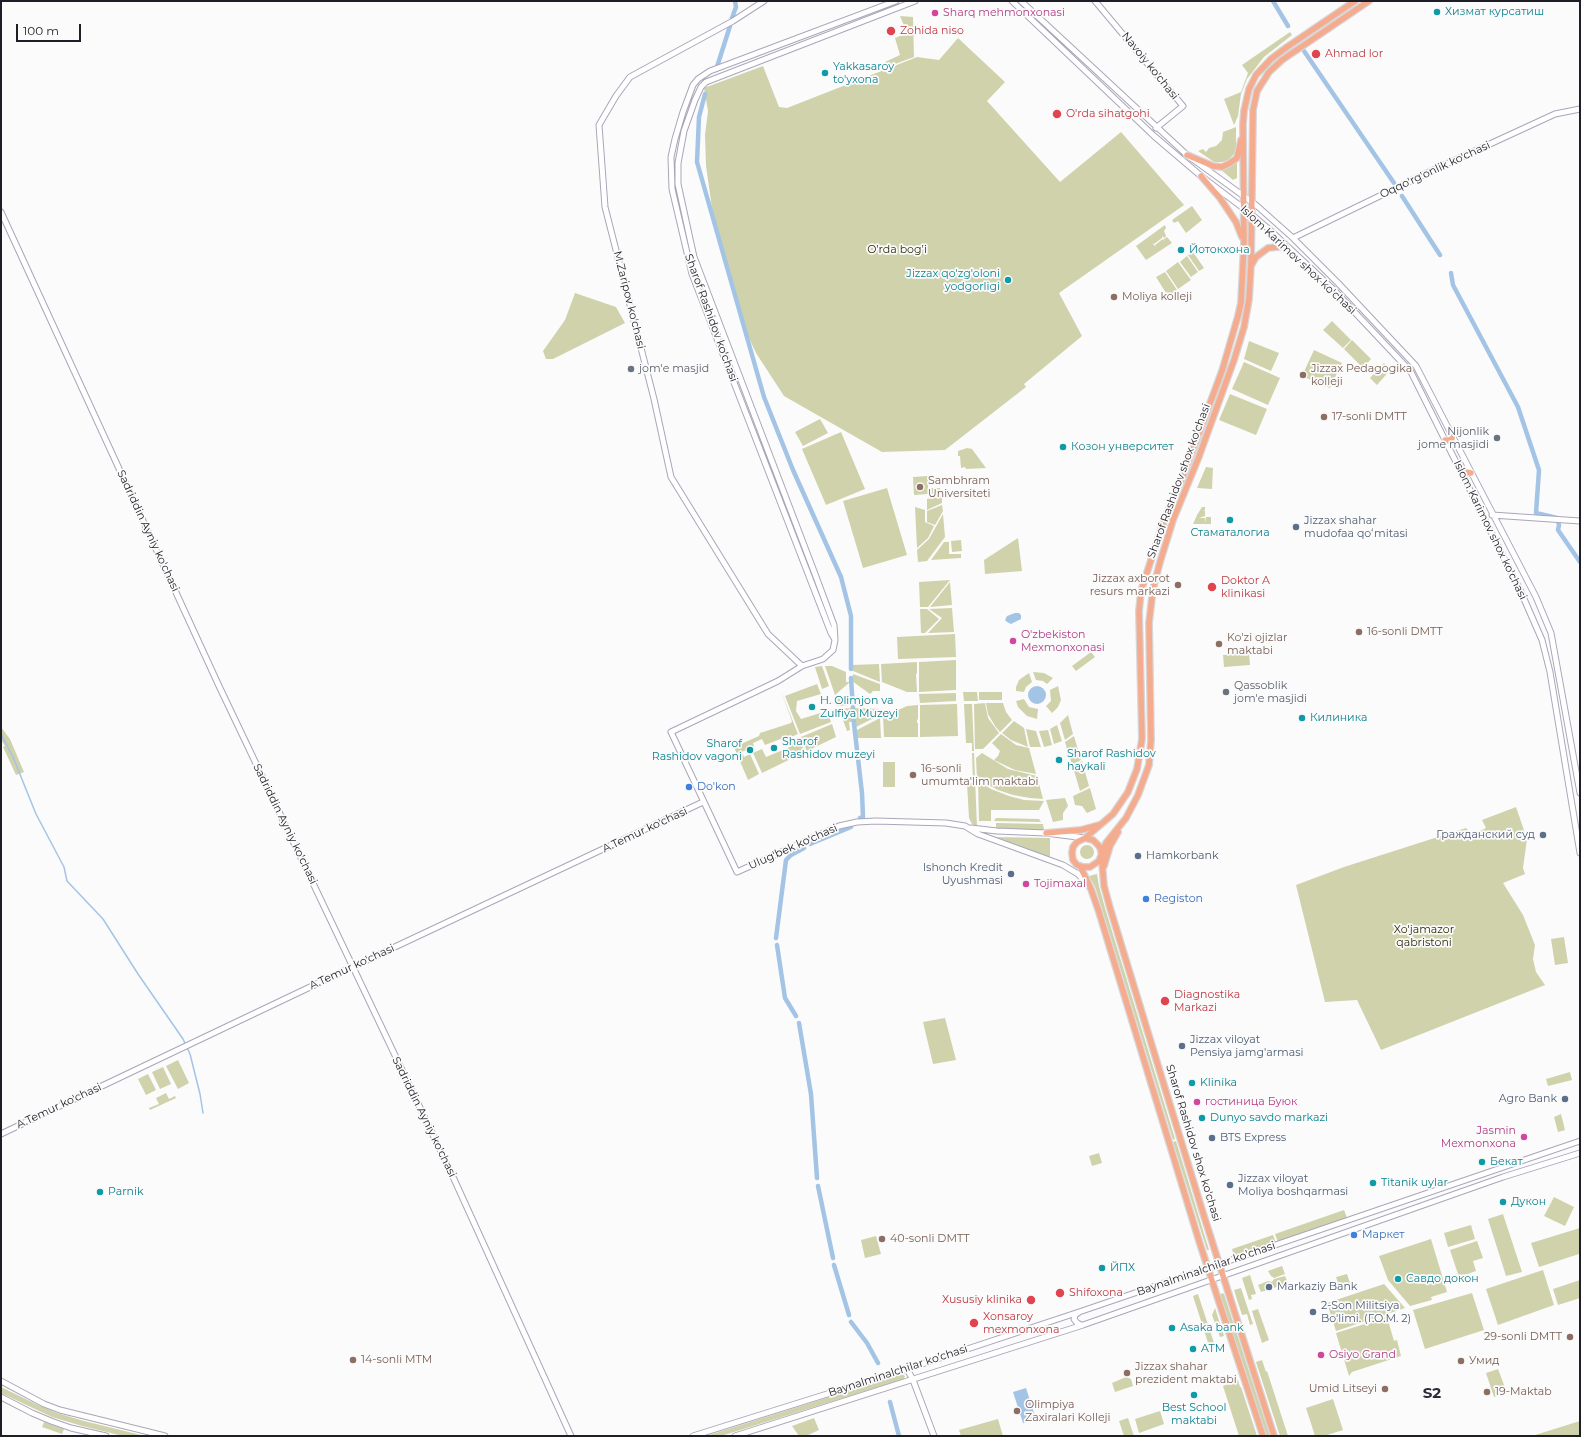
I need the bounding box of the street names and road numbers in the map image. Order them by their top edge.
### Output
street label: Navoiy ko'chasi [1119,29,1181,103]
street label: Oqqo'rg'onlik ko'chasi [1378,139,1492,201]
street label: Islom Karimov shox ko'chasi [1237,203,1359,317]
street label: M.Zaripov ko'chasi [610,250,648,350]
street label: Sharof Rashidov ko'chasi [682,252,740,384]
street label: Sharof Rashidov shox ko'chasi [1145,402,1213,560]
street label: Islom Karimov shox ko'chasi [1450,458,1530,602]
street label: Sadriddin Ayniy ko'chasi [114,468,182,594]
street label: Sadriddin Ayniy ko'chasi [250,762,320,886]
street label: A.Temur ko'chasi [600,804,690,856]
street label: Ulug'bek ko'chasi [747,821,839,873]
street label: A.Temur ko'chasi [307,941,397,993]
street label: Sadriddin Ayniy ko'chasi [389,1055,459,1179]
street label: Sharof Rashidov shox ko'chasi [1163,1063,1223,1223]
street label: A.Temur ko'chasi [14,1080,104,1132]
street label: Baynalminalchilar ko’chasi [1135,1239,1277,1299]
street label: Baynalminalchilar ko’chasi [827,1342,969,1400]

